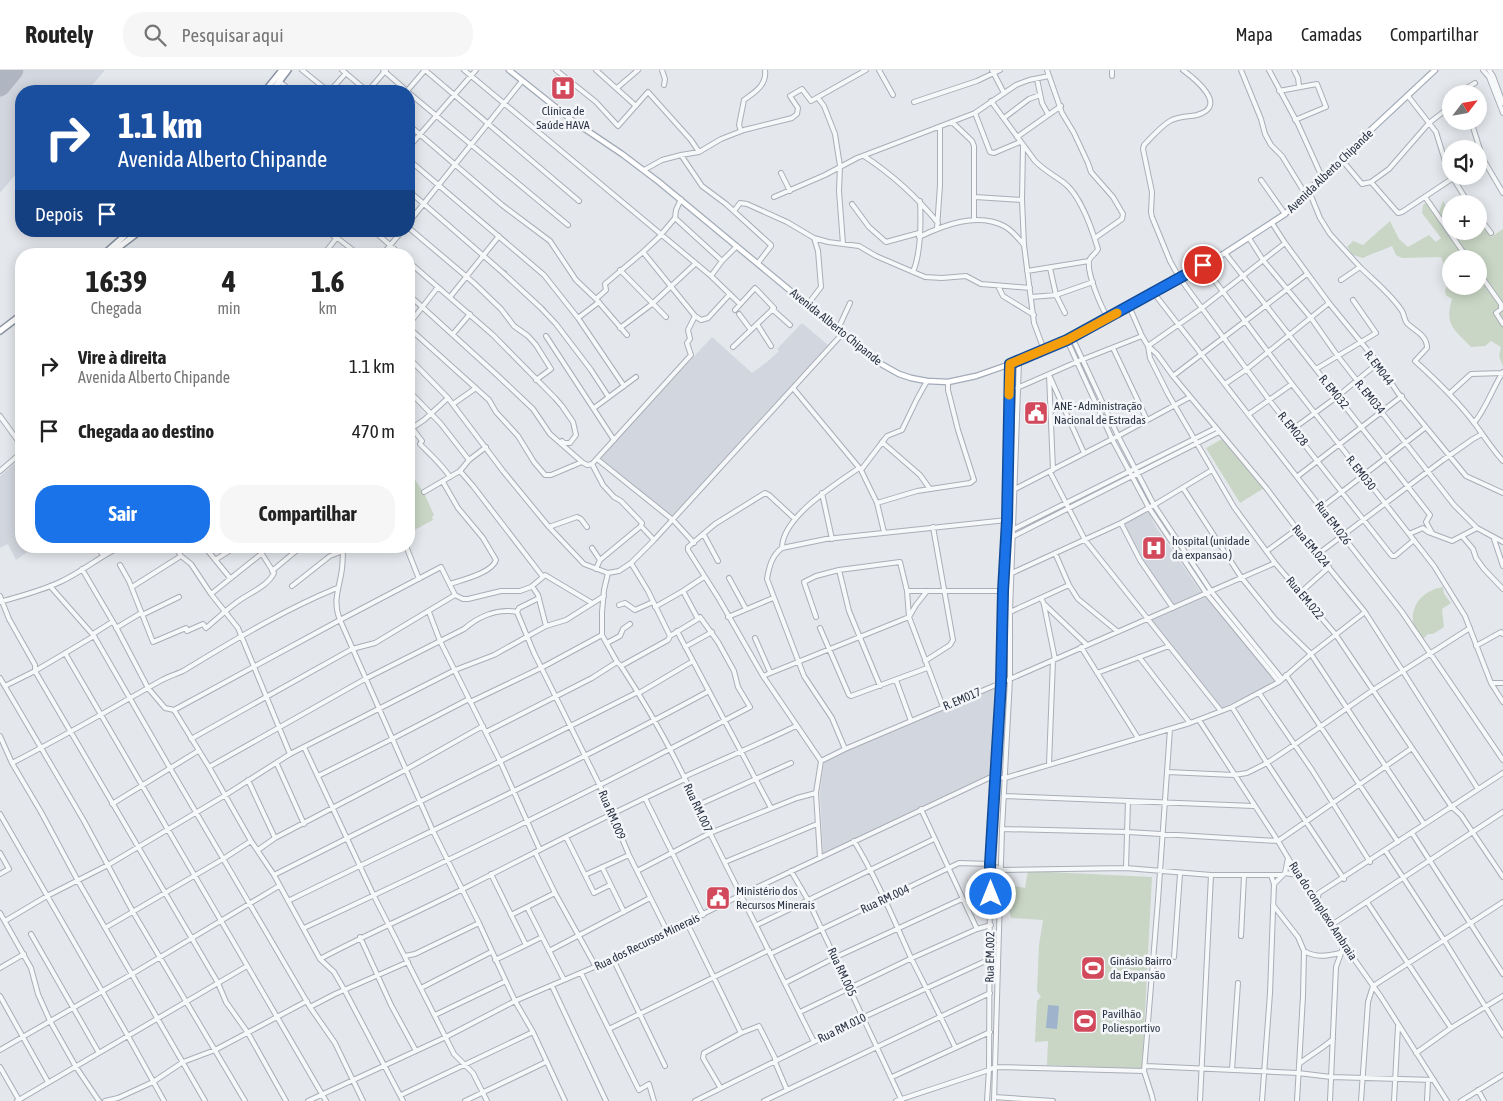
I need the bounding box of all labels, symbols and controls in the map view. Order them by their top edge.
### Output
search box [123,12,473,57]
text: Routely [25,21,93,48]
icon: search [141,21,169,49]
text: Pesquisar aqui [181,24,284,46]
text: Mapa [1236,24,1273,45]
text: Camadas [1301,24,1362,45]
text: Compartilhar [1390,24,1478,45]
hospital icon: Clínica de Saúde HAVA [550,75,576,101]
north arrow [1442,85,1488,130]
map controls [1442,85,1487,295]
place label: Clínica de Saúde HAVA [536,104,590,132]
icon: right [35,105,100,170]
text: 1.1 km [118,105,203,145]
street label: Avenida Alberto Chipande [1284,126,1376,216]
button: sound [1442,140,1487,185]
text: Avenida Alberto Chipande [118,146,327,172]
button: + [1442,195,1487,240]
icon: arrive [93,200,121,228]
text: Depois [35,203,83,225]
pin [1182,244,1224,286]
button: − [1442,250,1487,295]
icon: arrive [1189,251,1217,279]
text: 16:39 [85,264,147,298]
text: 4 [222,264,236,298]
text: 1.6 [311,264,345,298]
street label: Avenida Alberto Chipande [787,286,885,368]
text: Chegada [91,299,142,317]
text: min [218,299,241,317]
text: km [318,299,337,317]
text: Vire à direita [78,346,166,368]
street label: R. EM044 [1361,348,1397,388]
icon: right [35,352,63,380]
text: 1.1 km [349,355,395,377]
text: Avenida Alberto Chipande [78,368,230,386]
street label: R. EM032 [1316,372,1352,412]
street label: R. EM034 [1352,377,1388,417]
place label: ANE - Administração Nacional de Estradas [1054,399,1146,427]
public building icon: ANE - Administração Nacional de Estradas [1023,400,1049,426]
street label: R. EM028 [1275,409,1311,449]
icon: arrive [35,417,63,445]
text: Chegada ao destino [78,420,214,442]
text: 470 m [352,420,395,442]
street label: R. EM030 [1343,453,1379,493]
button: Sair [35,485,210,543]
button: Compartilhar [220,485,395,543]
street label: Rua EM.026 [1312,498,1354,548]
street label: Rua EM.024 [1289,522,1333,570]
place label: hospital (unidade da expansao ) [1172,534,1250,562]
hospital icon: hospital (unidade da expansao ) [1141,535,1167,561]
street label: Rua EM.022 [1283,574,1327,622]
street label: R. EM017 [941,685,983,713]
street label: Rua RM.007 [681,781,716,835]
street label: Rua RM.009 [595,788,629,842]
street label: Rua do complexo Ambraia [1286,859,1360,963]
position arrow [964,867,1016,919]
street label: Rua RM.004 [858,881,912,916]
place label: Ministério dos Recursos Minerais [736,884,815,912]
public building icon: Ministério dos Recursos Minerais [705,885,731,911]
street label: Rua dos Recursos Minerais [592,910,702,974]
street label: Rua EM.002 [983,931,997,983]
street label: Rua RM.005 [825,945,859,999]
place label: Ginásio Bairro da Expansão [1110,954,1172,982]
sports icon: Ginásio Bairro da Expansão [1080,955,1106,981]
place label: Pavilhão Poliesportivo [1102,1007,1161,1035]
sports icon: Pavilhão Poliesportivo [1072,1008,1098,1034]
street label: Rua RM.010 [816,1010,869,1046]

